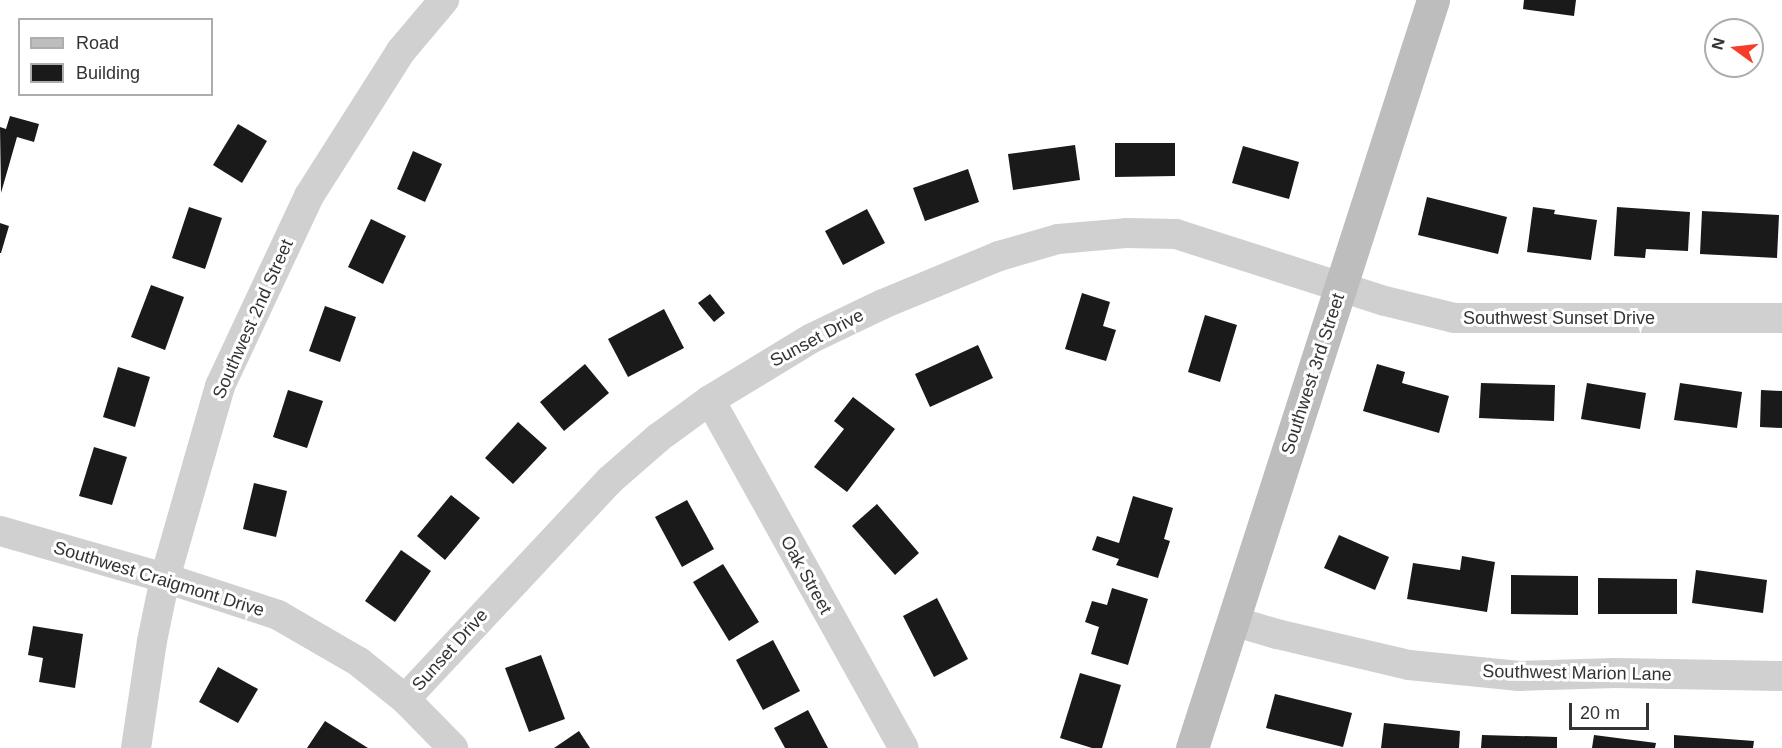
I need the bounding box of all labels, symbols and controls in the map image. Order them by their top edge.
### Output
legend [18,18,213,96]
north arrow [1704,18,1764,78]
text: Road [76,33,119,53]
text: N [1708,36,1728,52]
text: Building [76,63,140,83]
street label: Southwest 2nd Street [208,236,298,402]
street label: Southwest 3rd Street [1277,291,1349,457]
street label: Sunset Drive [766,304,868,372]
street label: Southwest Sunset Drive [1463,307,1655,329]
street label: Oak Street [776,532,836,618]
street label: Southwest Craigmont Drive [51,537,267,621]
street label: Sunset Drive [407,604,493,696]
street label: Southwest Marion Lane [1482,661,1672,685]
scale bar [1572,691,1652,729]
text: 20 m [1580,703,1620,723]

